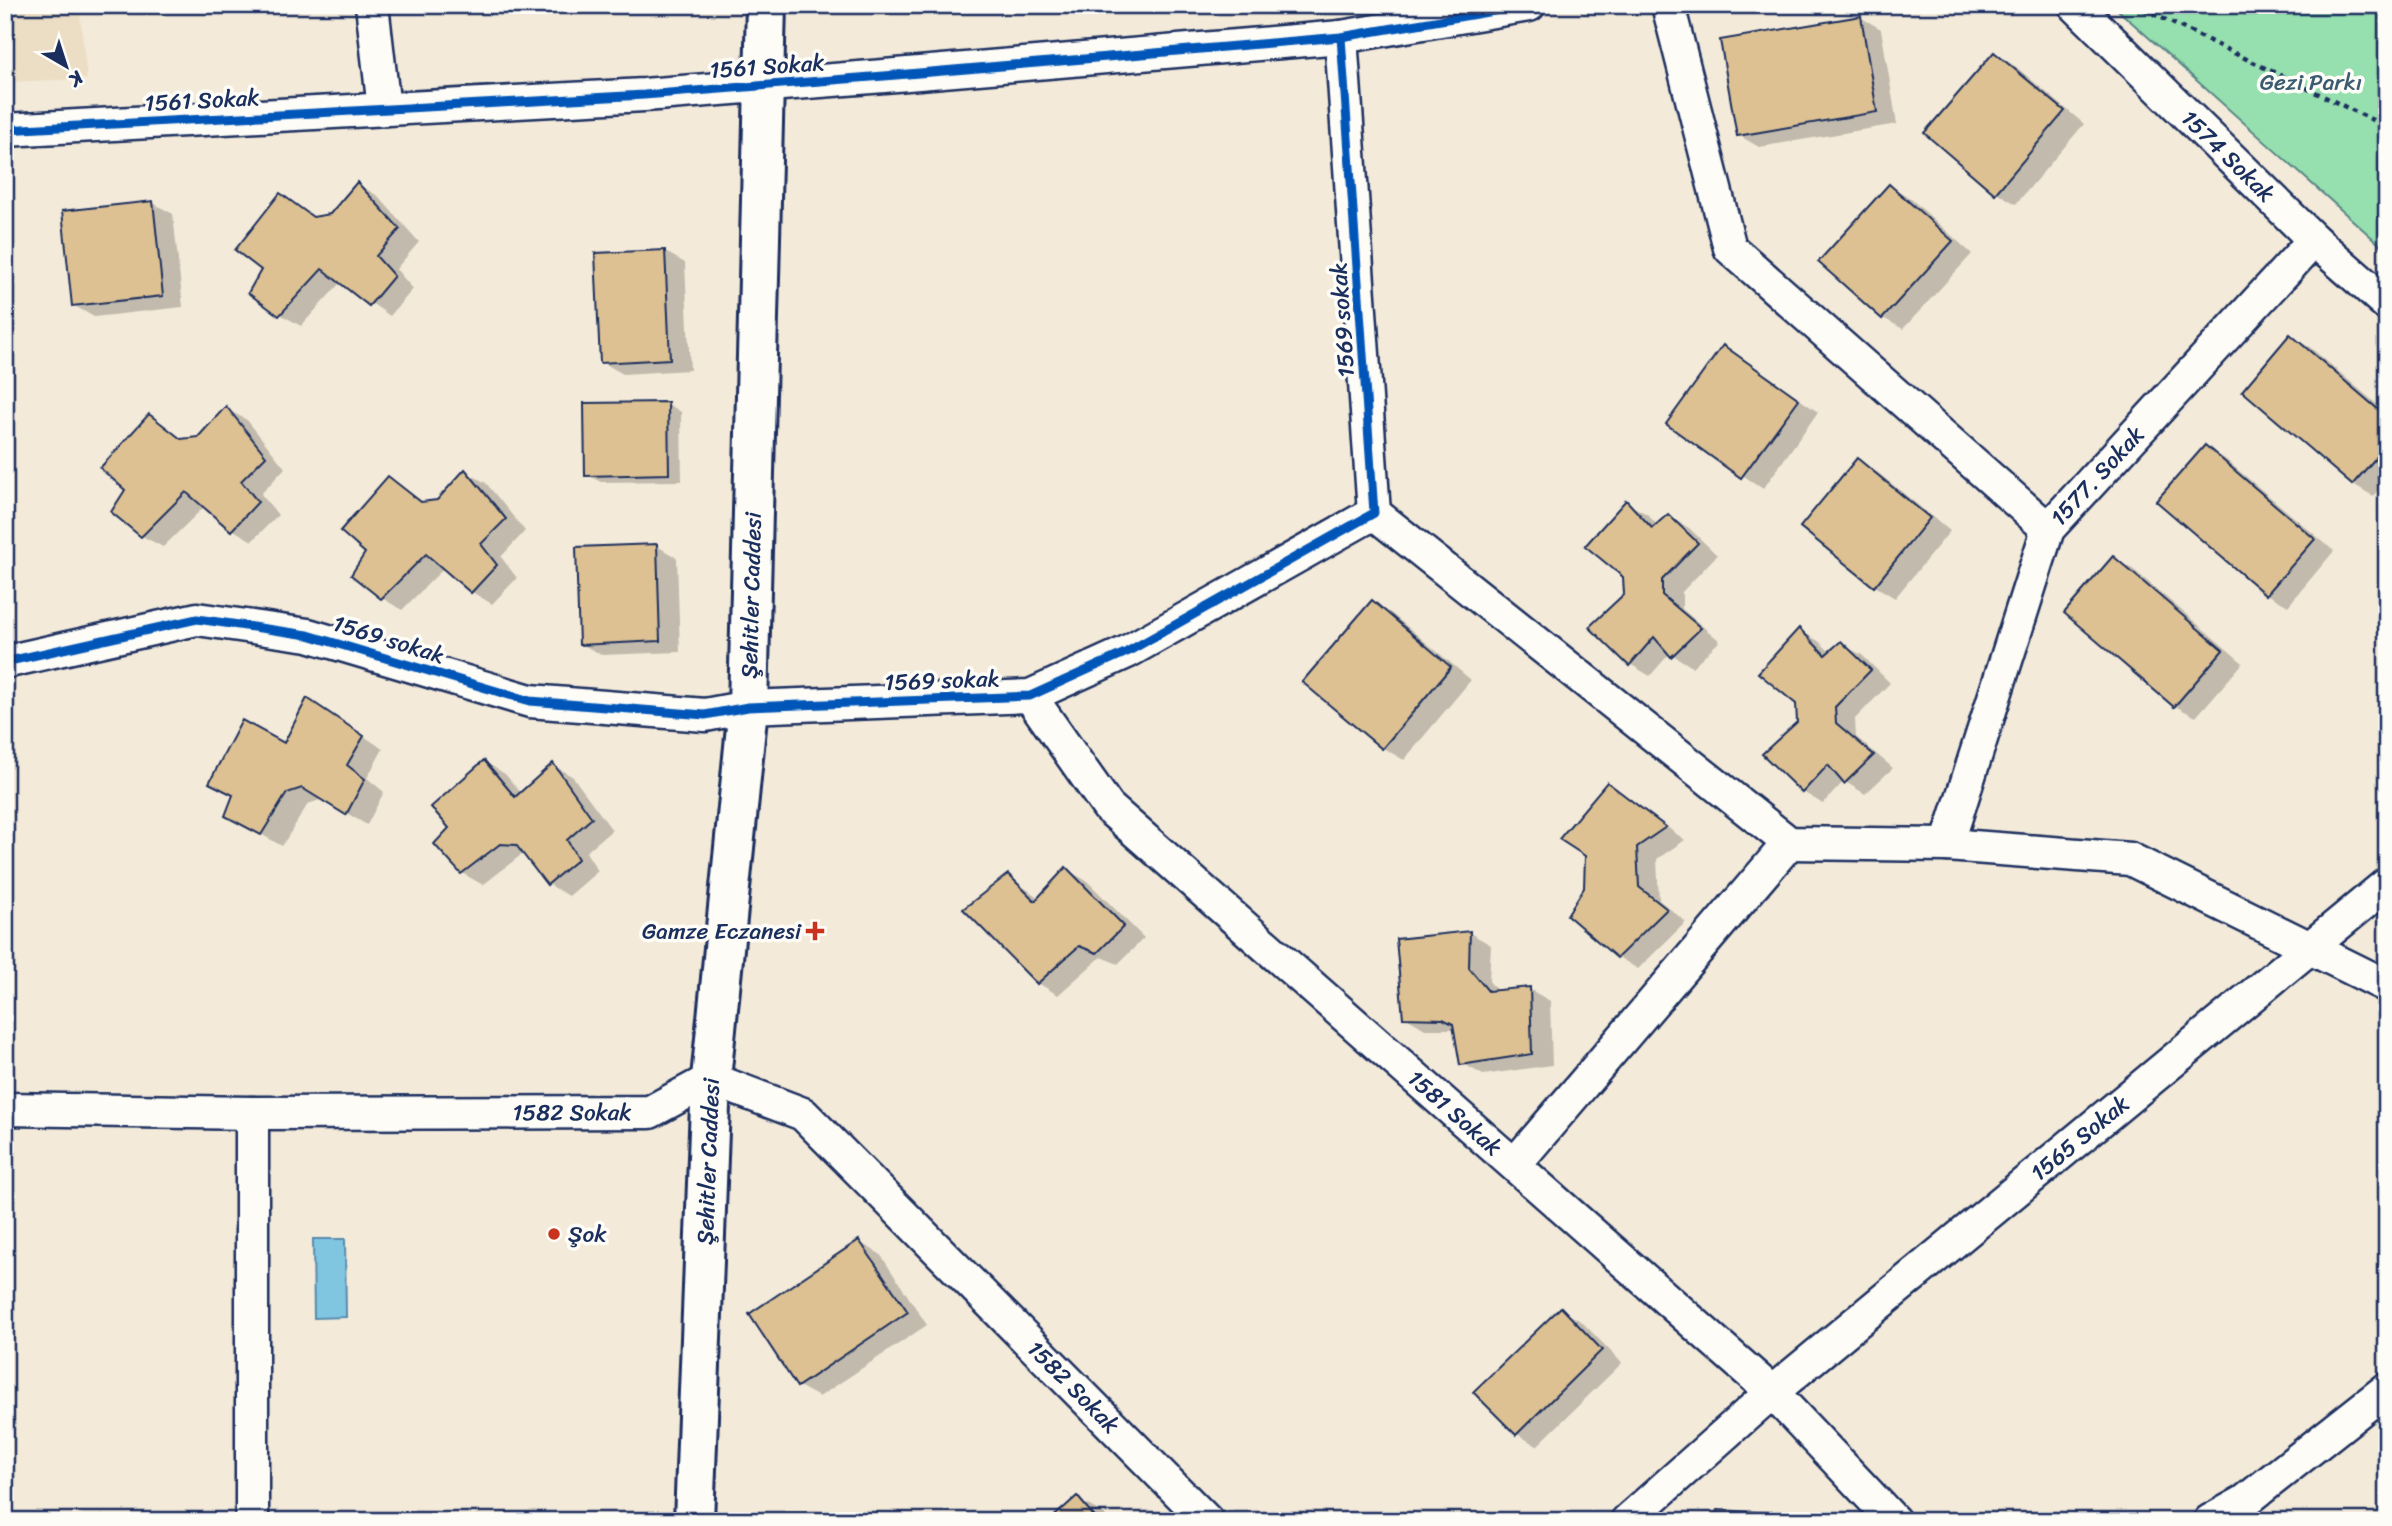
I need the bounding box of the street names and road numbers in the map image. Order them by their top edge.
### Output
street label: 1561 Sokak [708,42,826,91]
street label: 1561 Sokak [144,77,260,124]
street label: 1574 Sokak [2171,100,2285,213]
street label: 1569 sokak [1318,261,1367,379]
street label: 1577. Sokak [2040,416,2155,536]
street label: Şehitler Caddesi [729,511,774,679]
street label: 1569 sokak [328,603,450,676]
street label: 1569 sokak [884,658,1000,703]
street label: 1581 Sokak [1398,1059,1512,1167]
street label: Şehitler Caddesi [685,1077,732,1245]
street label: 1565 Sokak [2021,1085,2139,1192]
street label: 1582 Sokak [512,1092,632,1133]
street label: 1582 Sokak [1017,1330,1130,1444]

